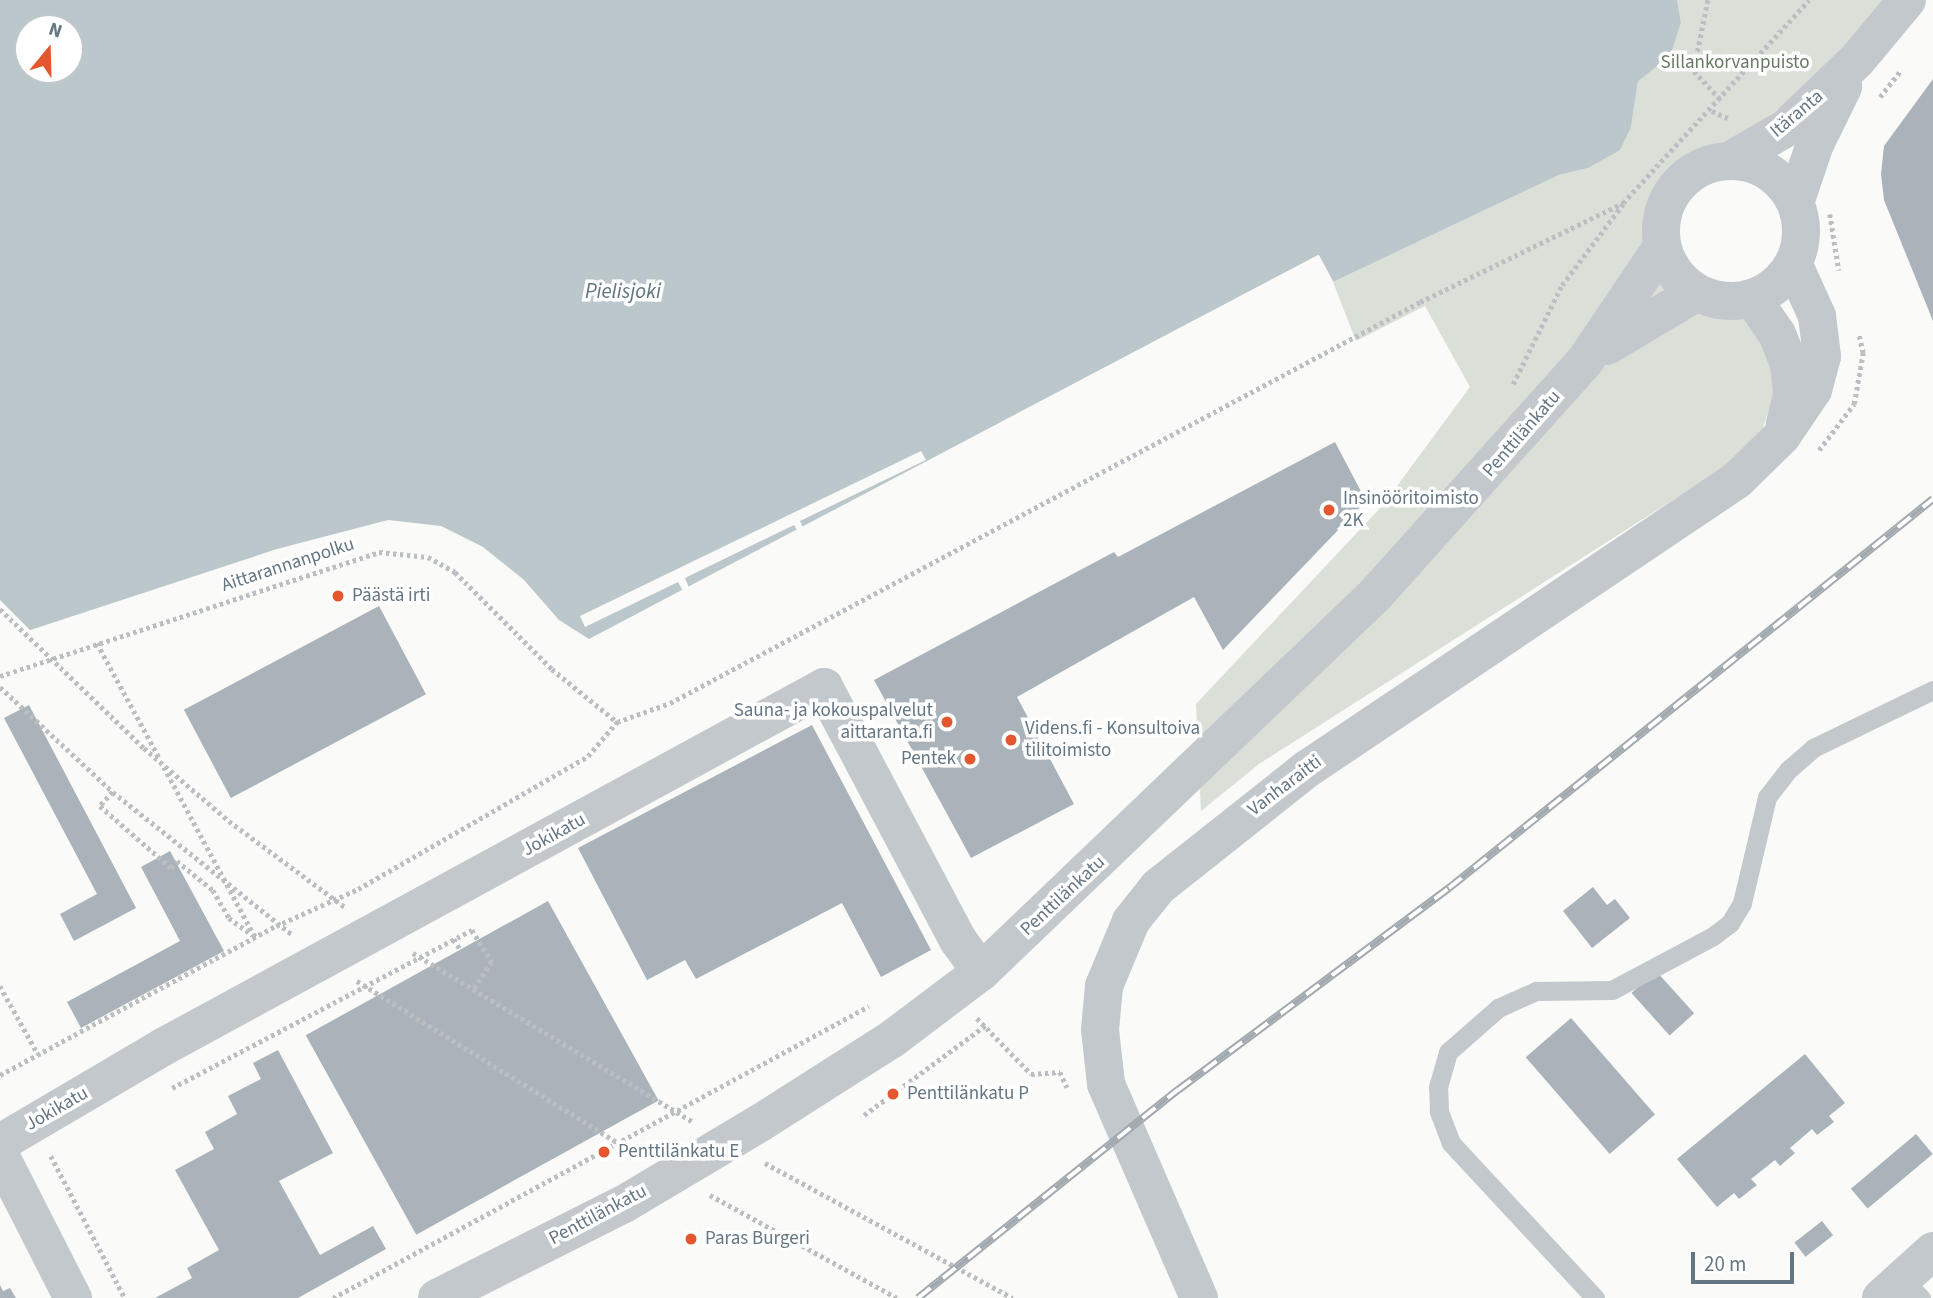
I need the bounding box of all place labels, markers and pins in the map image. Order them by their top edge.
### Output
place label: Insinööritoimisto 2K [1343,488,1479,532]
marker: Insinööritoimisto 2K [1321,502,1337,518]
place label: Päästä irti [352,585,430,607]
marker: Päästä irti [330,588,346,604]
place label: Sauna- ja kokouspalvelut aittaranta.fi [734,700,933,744]
marker: Sauna- ja kokouspalvelut aittaranta.fi [939,714,955,730]
place label: Videns.fi - Konsultoiva tilitoimisto [1025,718,1200,762]
marker: Videns.fi - Konsultoiva tilitoimisto [1003,732,1019,748]
place label: Pentek [901,748,956,770]
marker: Pentek [962,751,978,767]
place label: Penttilänkatu P [907,1083,1029,1105]
marker: Penttilänkatu P [885,1086,901,1102]
place label: Penttilänkatu E [618,1141,739,1163]
marker: Penttilänkatu E [596,1144,612,1160]
place label: Paras Burgeri [705,1228,810,1250]
marker: Paras Burgeri [683,1231,699,1247]

